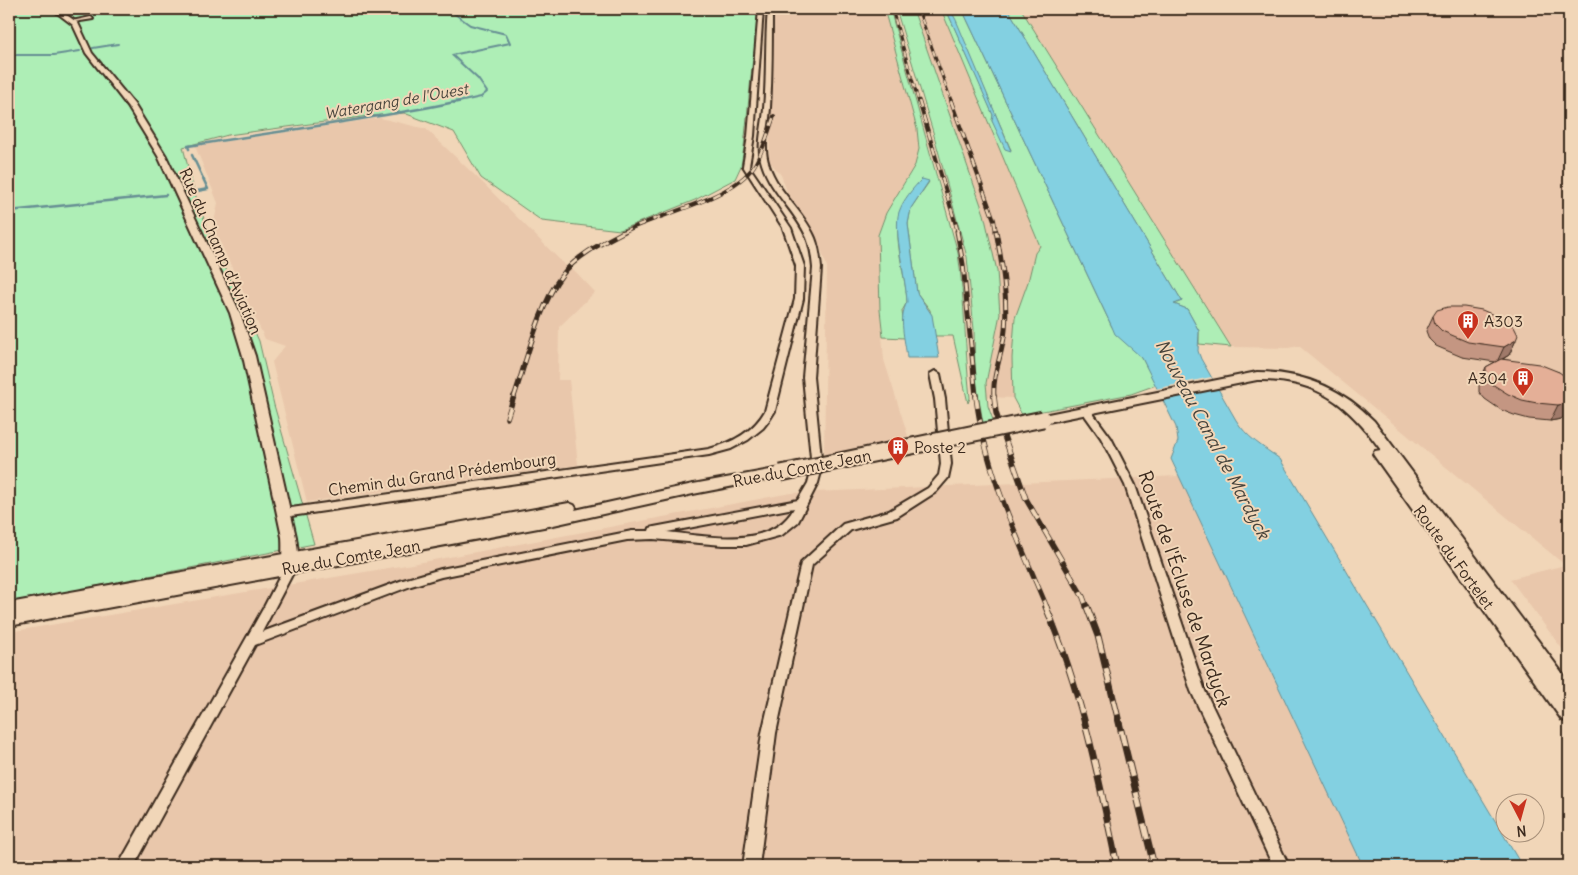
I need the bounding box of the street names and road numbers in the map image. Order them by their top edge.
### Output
street label: Rue du Champ d'Aviation [175,165,267,337]
street label: Rue du Comte Jean [731,445,873,491]
street label: Chemin du Grand Prédembourg [327,448,557,500]
street label: Route de l'Écluse de Mardyck [1133,468,1237,711]
street label: Route du Fortelet [1409,501,1499,613]
street label: Rue du Comte Jean [280,535,422,579]

